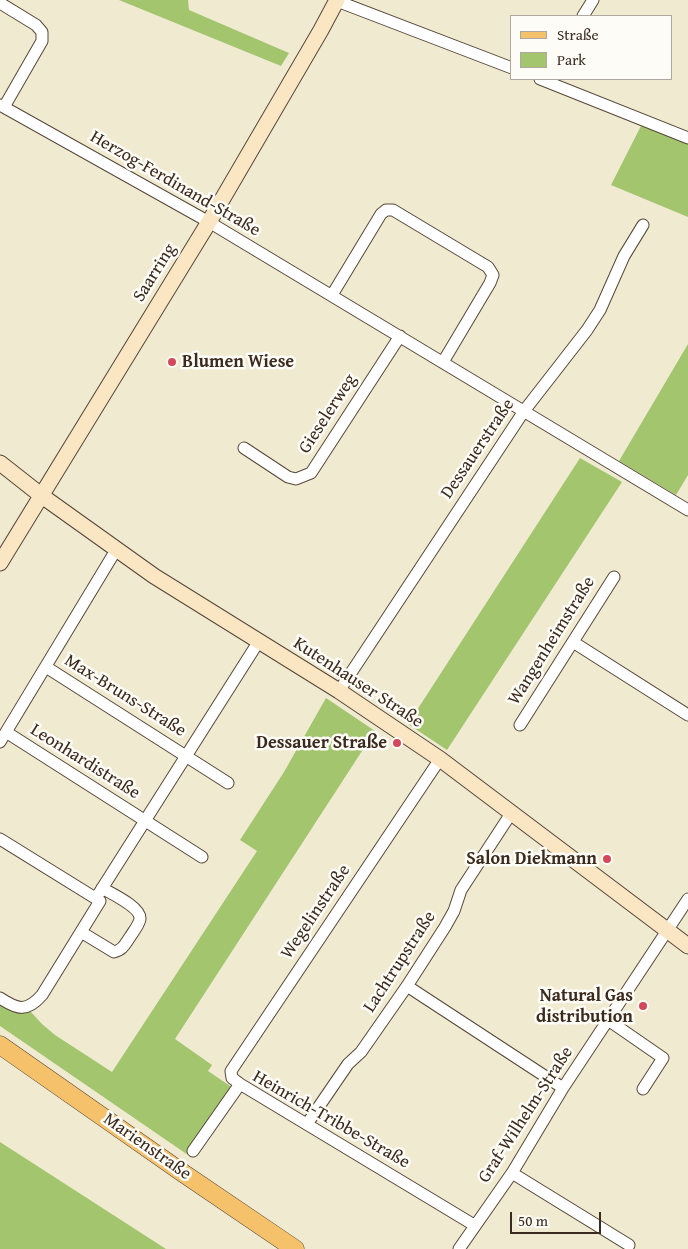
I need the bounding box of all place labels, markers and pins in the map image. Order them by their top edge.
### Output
place label: Blumen Wiese [182,351,294,373]
marker: Blumen Wiese [166,356,178,368]
place label: Dessauer Straße [256,732,387,754]
marker: Dessauer Straße [391,737,403,749]
place label: Salon Diekmann [466,848,597,870]
marker: Salon Diekmann [601,853,613,865]
place label: Natural Gas distribution [536,985,633,1028]
marker: Natural Gas distribution [637,1000,649,1012]

